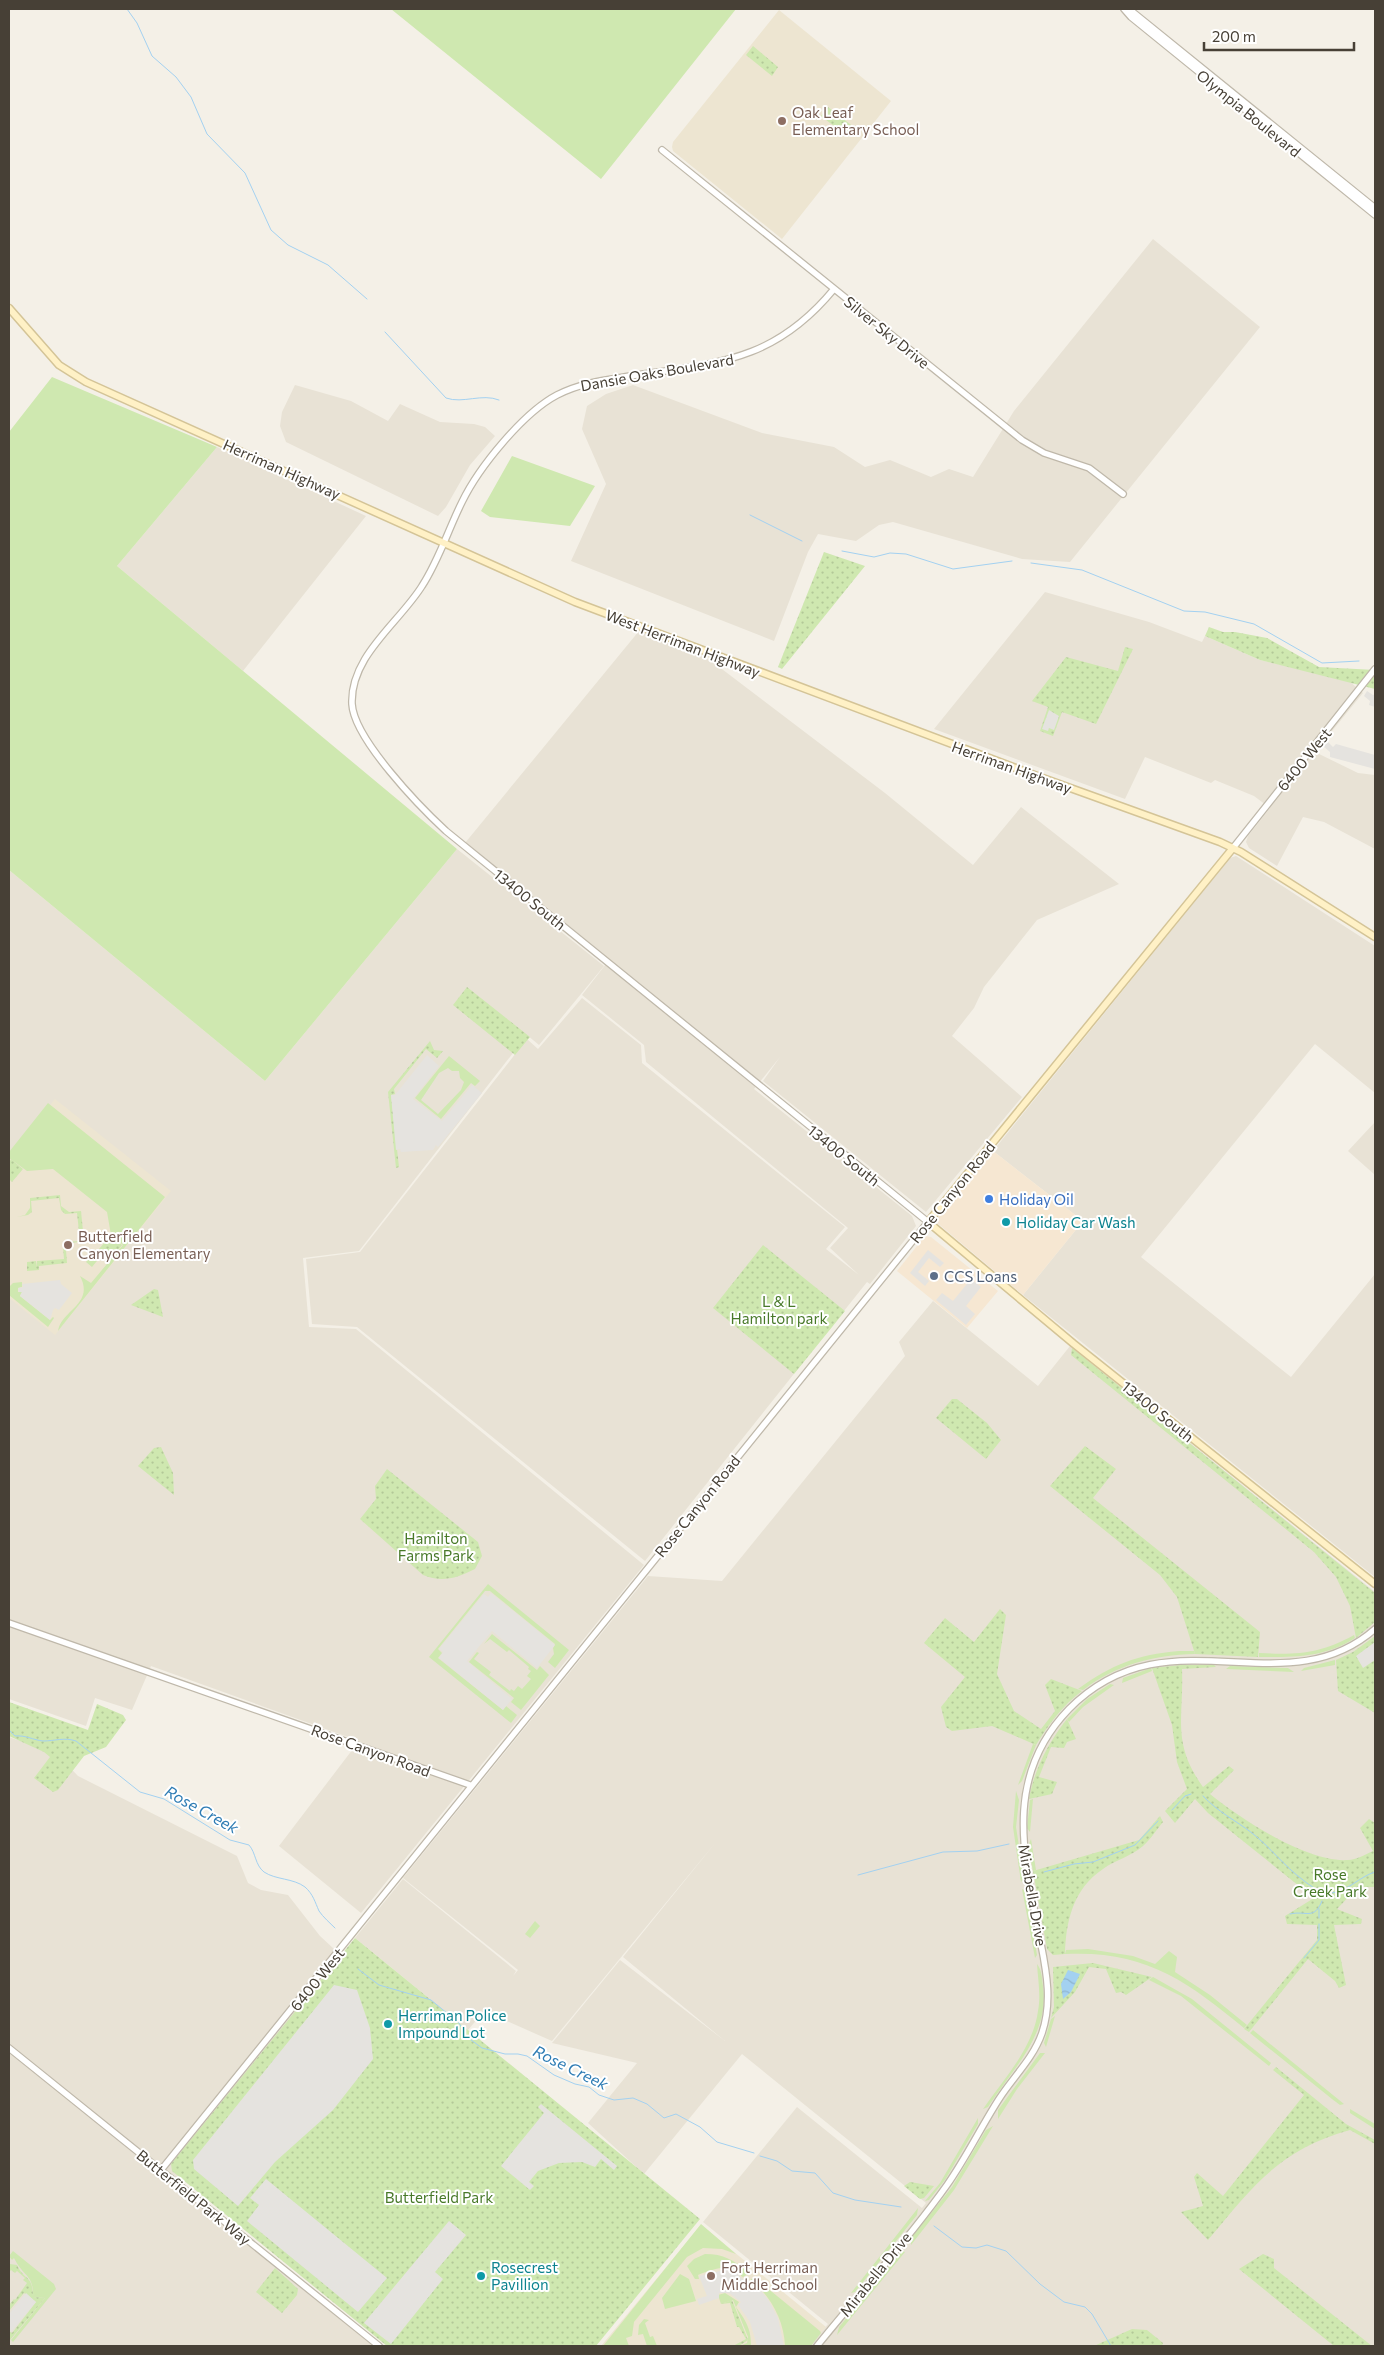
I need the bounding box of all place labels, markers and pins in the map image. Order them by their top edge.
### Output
place label: Oak Leaf Elementary School [792,103,919,138]
marker: Oak Leaf Elementary School [776,115,788,127]
place label: Holiday Oil [999,1190,1074,1208]
marker: Holiday Oil [983,1193,995,1205]
place label: Holiday Car Wash [1016,1213,1136,1231]
marker: Holiday Car Wash [1000,1216,1012,1228]
place label: Butterfield Canyon Elementary [78,1227,211,1262]
marker: Butterfield Canyon Elementary [62,1239,74,1251]
place label: CCS Loans [944,1267,1017,1285]
marker: CCS Loans [928,1270,940,1282]
place label: Herriman Police Impound Lot [398,2006,507,2041]
marker: Herriman Police Impound Lot [382,2018,394,2030]
place label: Rosecrest Pavillion [491,2258,558,2293]
place label: Fort Herriman Middle School [721,2258,818,2293]
marker: Rosecrest Pavillion [475,2270,487,2282]
marker: Fort Herriman Middle School [705,2270,717,2282]

